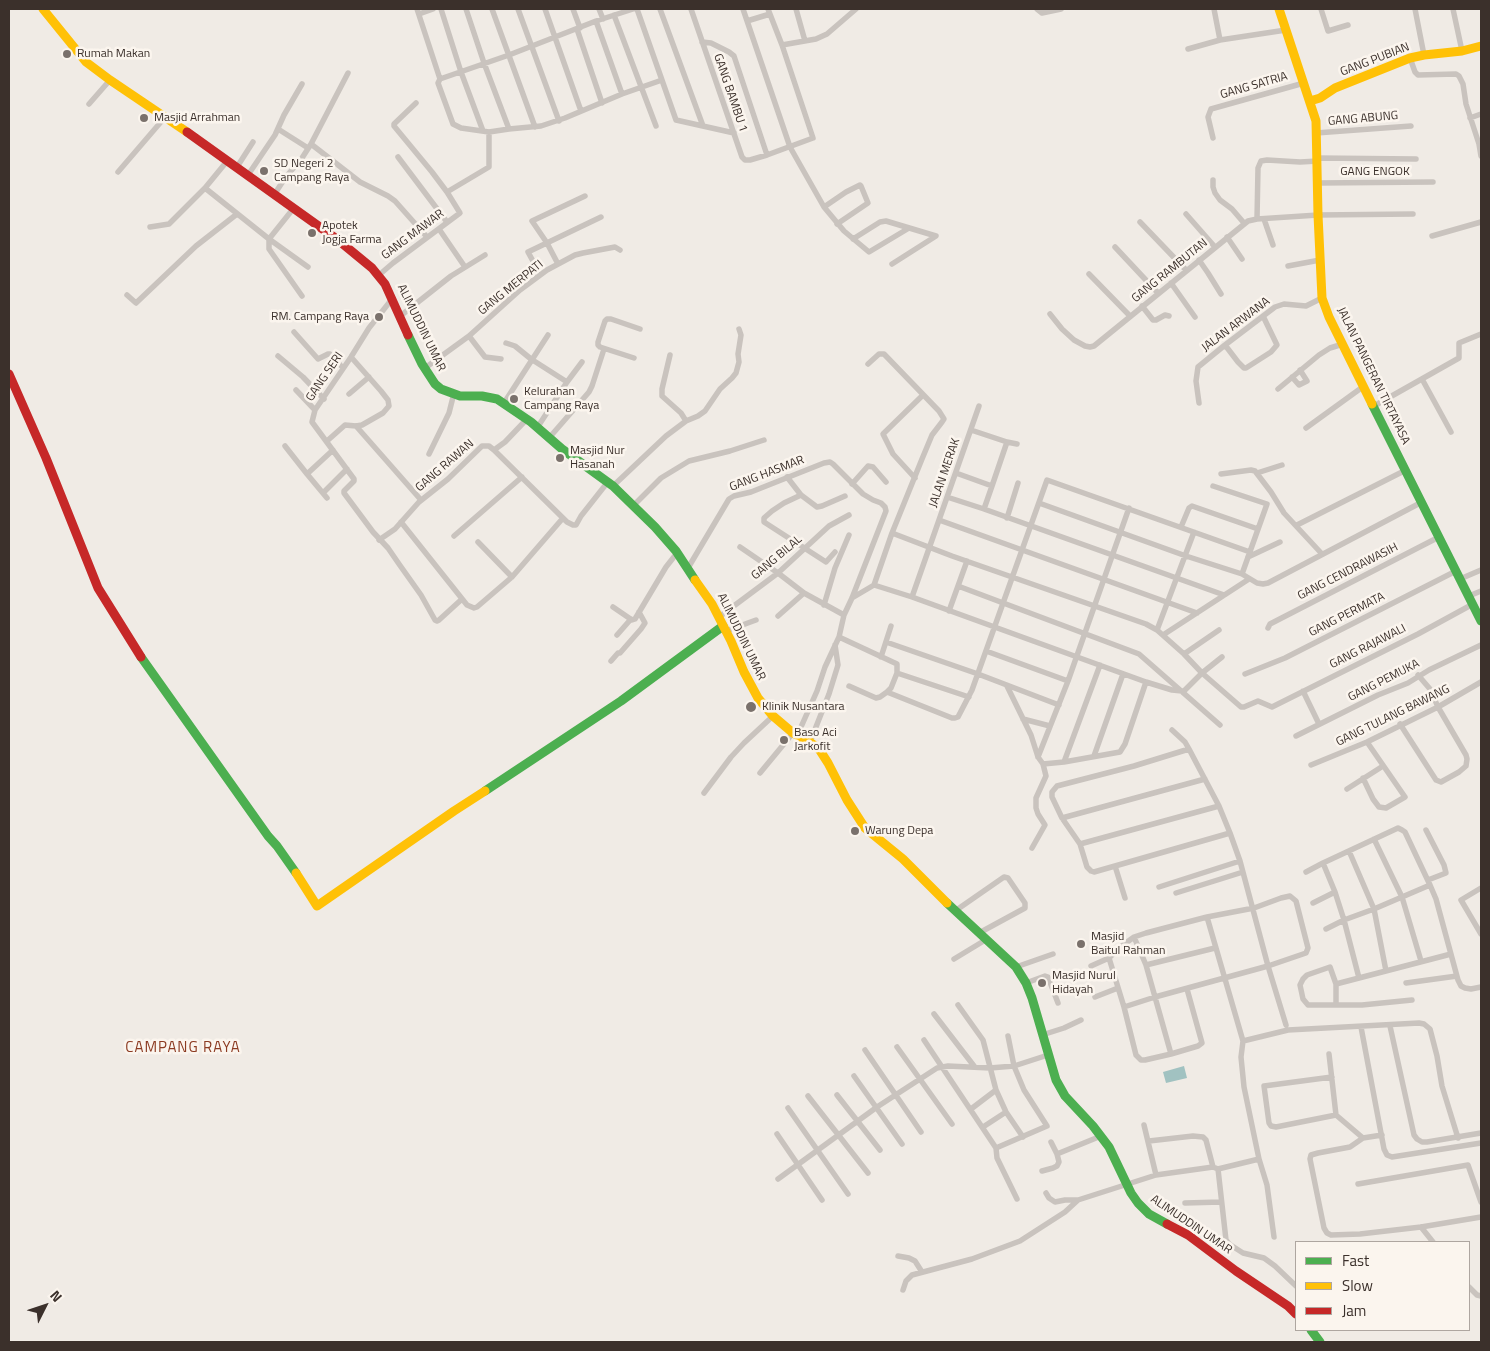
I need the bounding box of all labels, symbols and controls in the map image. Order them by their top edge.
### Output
street label: GANG PUBIAN [1338,40,1412,80]
place label: Rumah Makan [77,47,150,61]
marker: Rumah Makan [61,48,73,60]
street label: GANG BAMBU 1 [710,52,750,134]
street label: GANG SATRIA [1219,70,1289,102]
street label: GANG ABUNG [1327,109,1399,129]
place label: Masjid Arrahman [154,111,240,125]
marker: Masjid Arrahman [138,112,150,124]
place label: SD Negeri 2 Campang Raya [274,157,349,185]
marker: SD Negeri 2 Campang Raya [258,165,270,177]
street label: GANG ENGOK [1340,165,1410,179]
street label: GANG MAWAR [379,207,447,263]
place label: Apotek Jogja Farma [322,219,382,247]
marker: Apotek Jogja Farma [306,227,318,239]
street label: GANG RAMBUTAN [1129,236,1211,306]
street label: GANG MERPATI [476,257,546,319]
street label: ALIMUDDIN UMAR [394,282,448,374]
street label: JALAN ARWANA [1199,295,1273,355]
street label: JALAN PANGERAN TIRTAYASA [1333,305,1413,447]
place label: RM. Campang Raya [271,310,369,324]
marker: RM. Campang Raya [373,311,385,323]
street label: GANG SERI [303,350,347,404]
place label: Kelurahan Campang Raya [524,385,599,413]
marker: Kelurahan Campang Raya [508,393,520,405]
street label: JALAN MERAK [926,436,964,510]
street label: GANG RAWAN [413,437,477,495]
place label: Masjid Nur Hasanah [570,444,625,472]
marker: Masjid Nur Hasanah [554,452,566,464]
street label: GANG HASMAR [728,453,806,495]
street label: GANG BILAL [749,533,805,583]
street label: GANG CENDRAWASIH [1295,540,1401,604]
street label: GANG PERMATA [1307,590,1387,640]
street label: ALIMUDDIN UMAR [714,591,768,683]
street label: GANG RAJAWALI [1327,622,1409,672]
street label: GANG PEMUKA [1346,657,1422,705]
street label: GANG TULANG BAWANG [1334,682,1452,750]
marker: Klinik Nusantara [744,700,758,714]
place label: Klinik Nusantara [762,700,845,714]
place label: Baso Aci Jarkofit [794,726,837,754]
marker: Baso Aci Jarkofit [778,734,790,746]
place label: Warung Depa [865,824,933,838]
marker: Warung Depa [849,825,861,837]
place label: Masjid Baitul Rahman [1091,930,1165,958]
marker: Masjid Baitul Rahman [1075,938,1087,950]
place label: Masjid Nurul Hidayah [1052,969,1116,997]
marker: Masjid Nurul Hidayah [1036,977,1048,989]
district label: CAMPANG RAYA [124,1039,242,1057]
street label: ALIMUDDIN UMAR [1148,1192,1234,1258]
legend [1295,1241,1470,1331]
text: Fast [1342,1249,1369,1272]
text: Slow [1342,1274,1373,1297]
north arrow [20,1281,70,1331]
text: N [46,1285,68,1306]
text: Jam [1342,1299,1366,1322]

